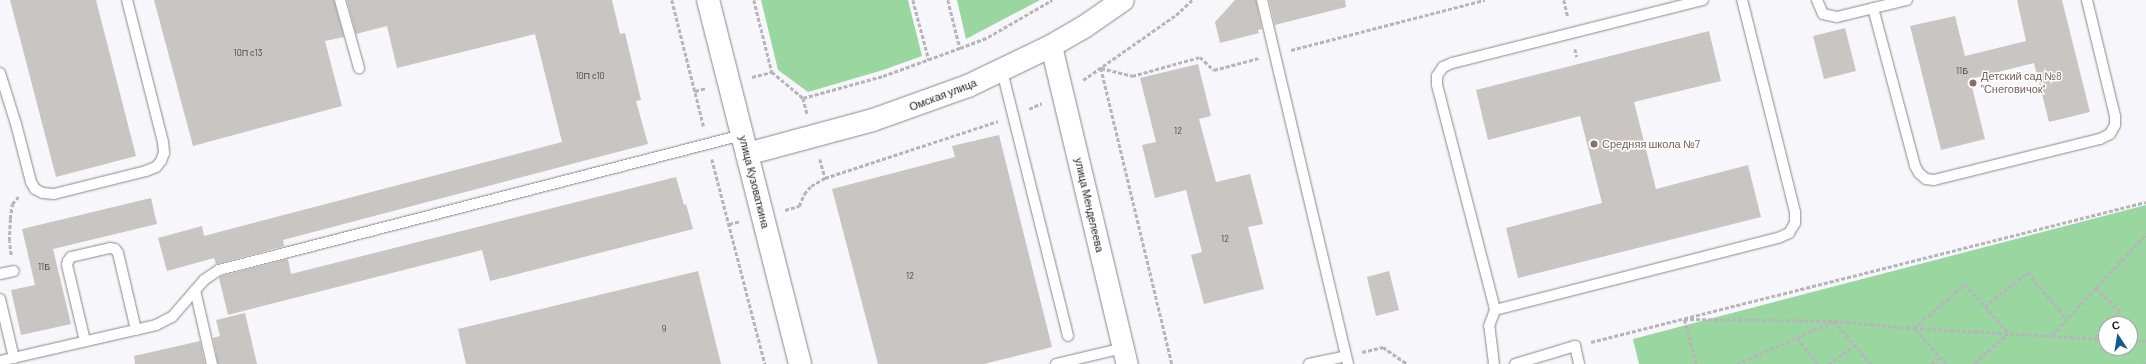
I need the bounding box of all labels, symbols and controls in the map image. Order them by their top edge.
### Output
house number: 10П с13 [234,48,262,58]
house number: 11Б [1956,66,1968,76]
place label: Детский сад №8 "Снеговичок" [1981,70,2062,96]
house number: 10П с10 [575,71,605,81]
street label: Омская улица [907,76,979,114]
marker: Детский сад №8 "Снеговичок" [1968,78,1978,88]
house number: 12 [1174,126,1182,136]
street label: улица Кузоваткина [736,134,772,230]
place label: Средняя школа №7 [1602,137,1700,151]
marker: Средняя школа №7 [1589,139,1599,149]
street label: улица Менделеева [1072,156,1106,254]
house number: 12 [1221,234,1229,244]
house number: 11Б [38,262,50,272]
house number: 12 [906,271,914,281]
north arrow [2098,316,2138,356]
text: С [2110,318,2121,332]
house number: 9 [662,324,666,334]

